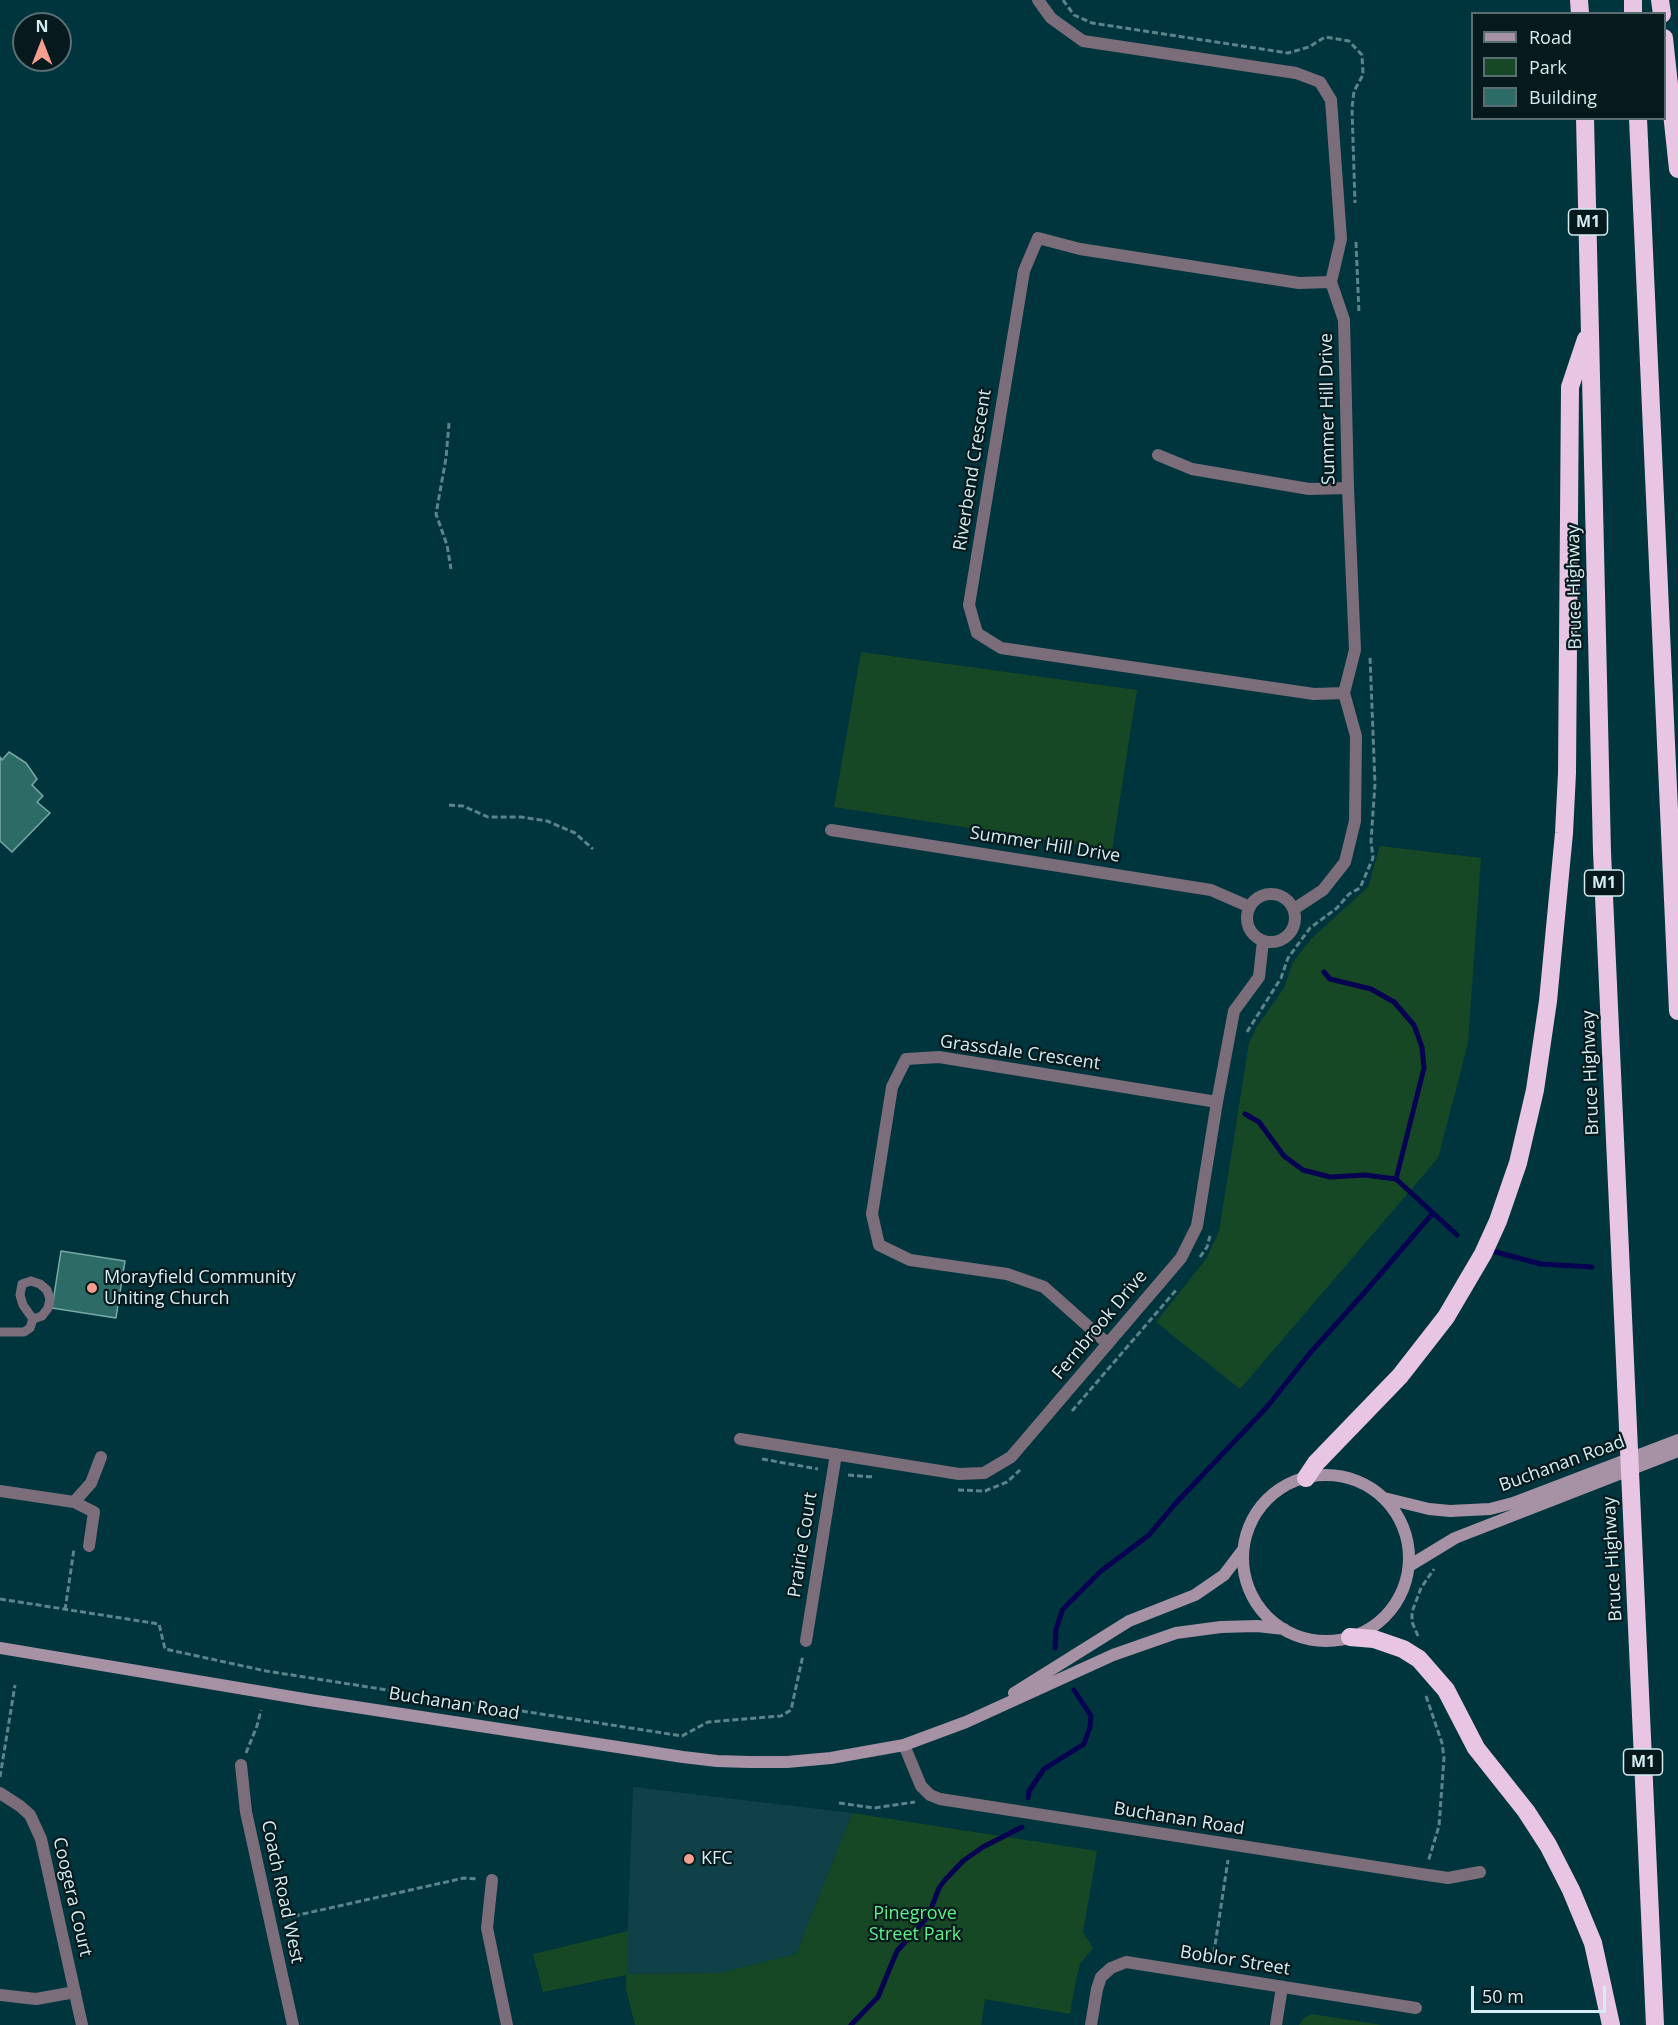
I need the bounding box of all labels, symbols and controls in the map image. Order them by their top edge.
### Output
north arrow [12,12,72,72]
legend [1471,12,1666,120]
text: N [35,15,49,37]
text: Road [1529,25,1572,49]
text: Park [1529,55,1567,79]
text: Building [1529,85,1597,109]
road number: M1 [1568,209,1608,235]
street label: Summer Hill Drive [1316,333,1340,485]
street label: Riverbend Crescent [950,388,996,552]
street label: Bruce Highway [1563,524,1587,650]
street label: Summer Hill Drive [968,822,1122,868]
road number: M1 [1584,870,1624,896]
street label: Bruce Highway [1578,1010,1604,1136]
street label: Grassdale Crescent [939,1031,1101,1075]
street label: Fernbrook Drive [1048,1266,1152,1384]
place label: Morayfield Community Uniting Church [104,1267,296,1310]
marker: Morayfield Community Uniting Church [85,1281,99,1295]
street label: Buchanan Road [1496,1431,1628,1497]
street label: Prairie Court [784,1491,822,1599]
street label: Bruce Highway [1599,1496,1627,1622]
street label: Buchanan Road [387,1683,521,1725]
road number: M1 [1624,1749,1662,1775]
street label: Buchanan Road [1112,1798,1246,1840]
street label: Coach Road West [256,1818,308,1966]
street label: Coogera Court [48,1835,96,1959]
place label: KFC [701,1848,733,1870]
marker: KFC [682,1852,696,1866]
park label: Pinegrove Street Park [869,1903,961,1946]
street label: Boblor Street [1178,1942,1292,1980]
scale bar [1474,1974,1609,2012]
text: 50 m [1482,1984,1524,2008]

